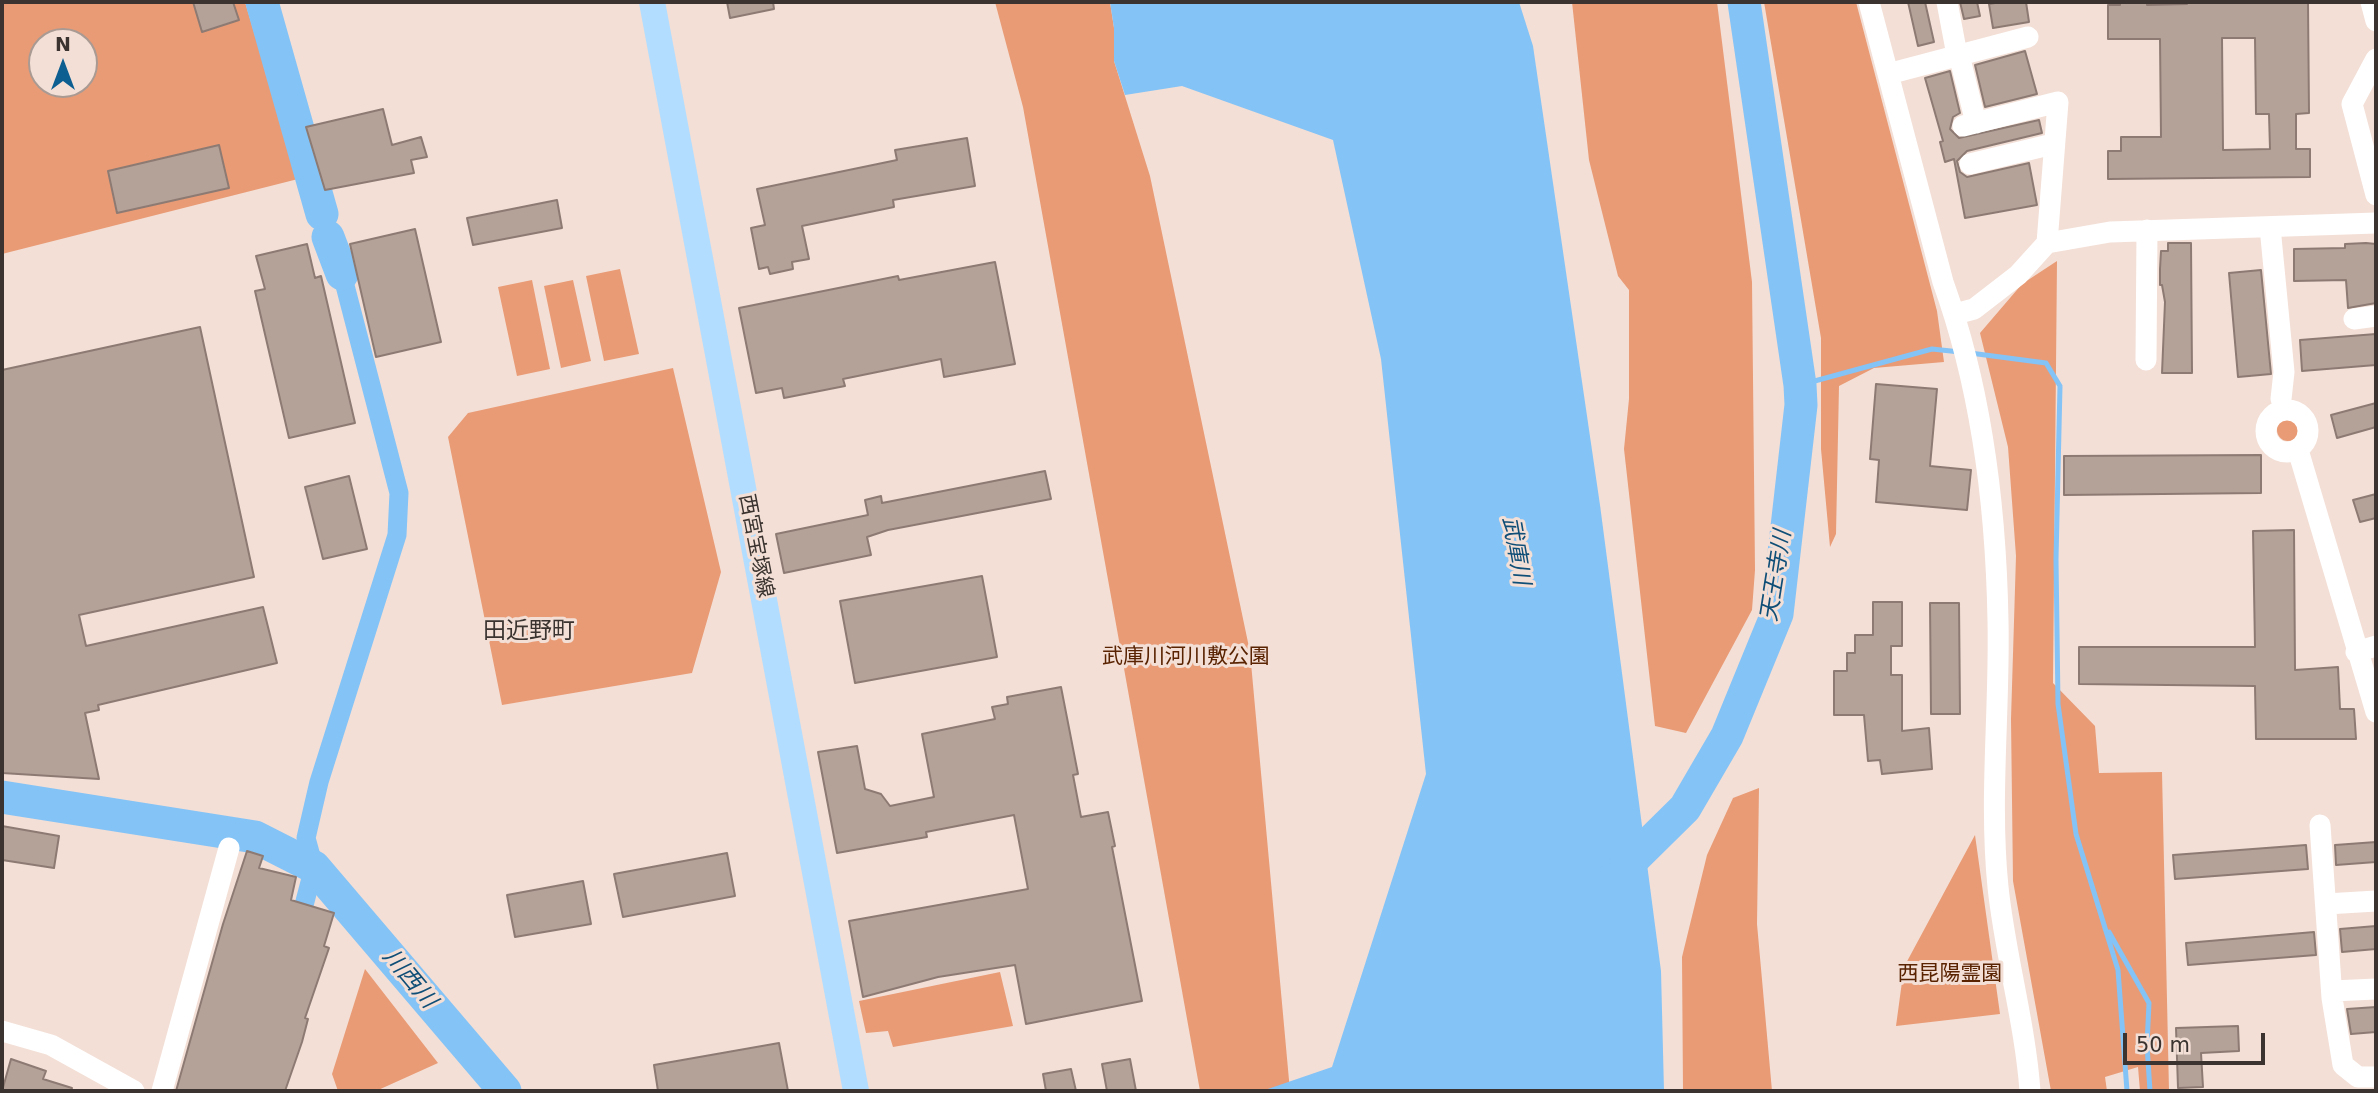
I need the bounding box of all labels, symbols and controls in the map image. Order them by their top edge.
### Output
north arrow [28,28,98,98]
text: N [55,33,71,55]
street label: 西宮宝塚線 [733,492,777,600]
water label: 武庫川 [1495,515,1535,587]
water label: 天王寺川 [1756,528,1798,624]
district label: 田近野町 [483,618,575,646]
park label: 武庫川河川敷公園 [1102,645,1270,671]
water label: 川西川 [376,944,442,1014]
park label: 西昆陽霊園 [1898,962,2002,988]
scale bar [2126,1020,2268,1064]
text: 50 m [2136,1033,2190,1057]

